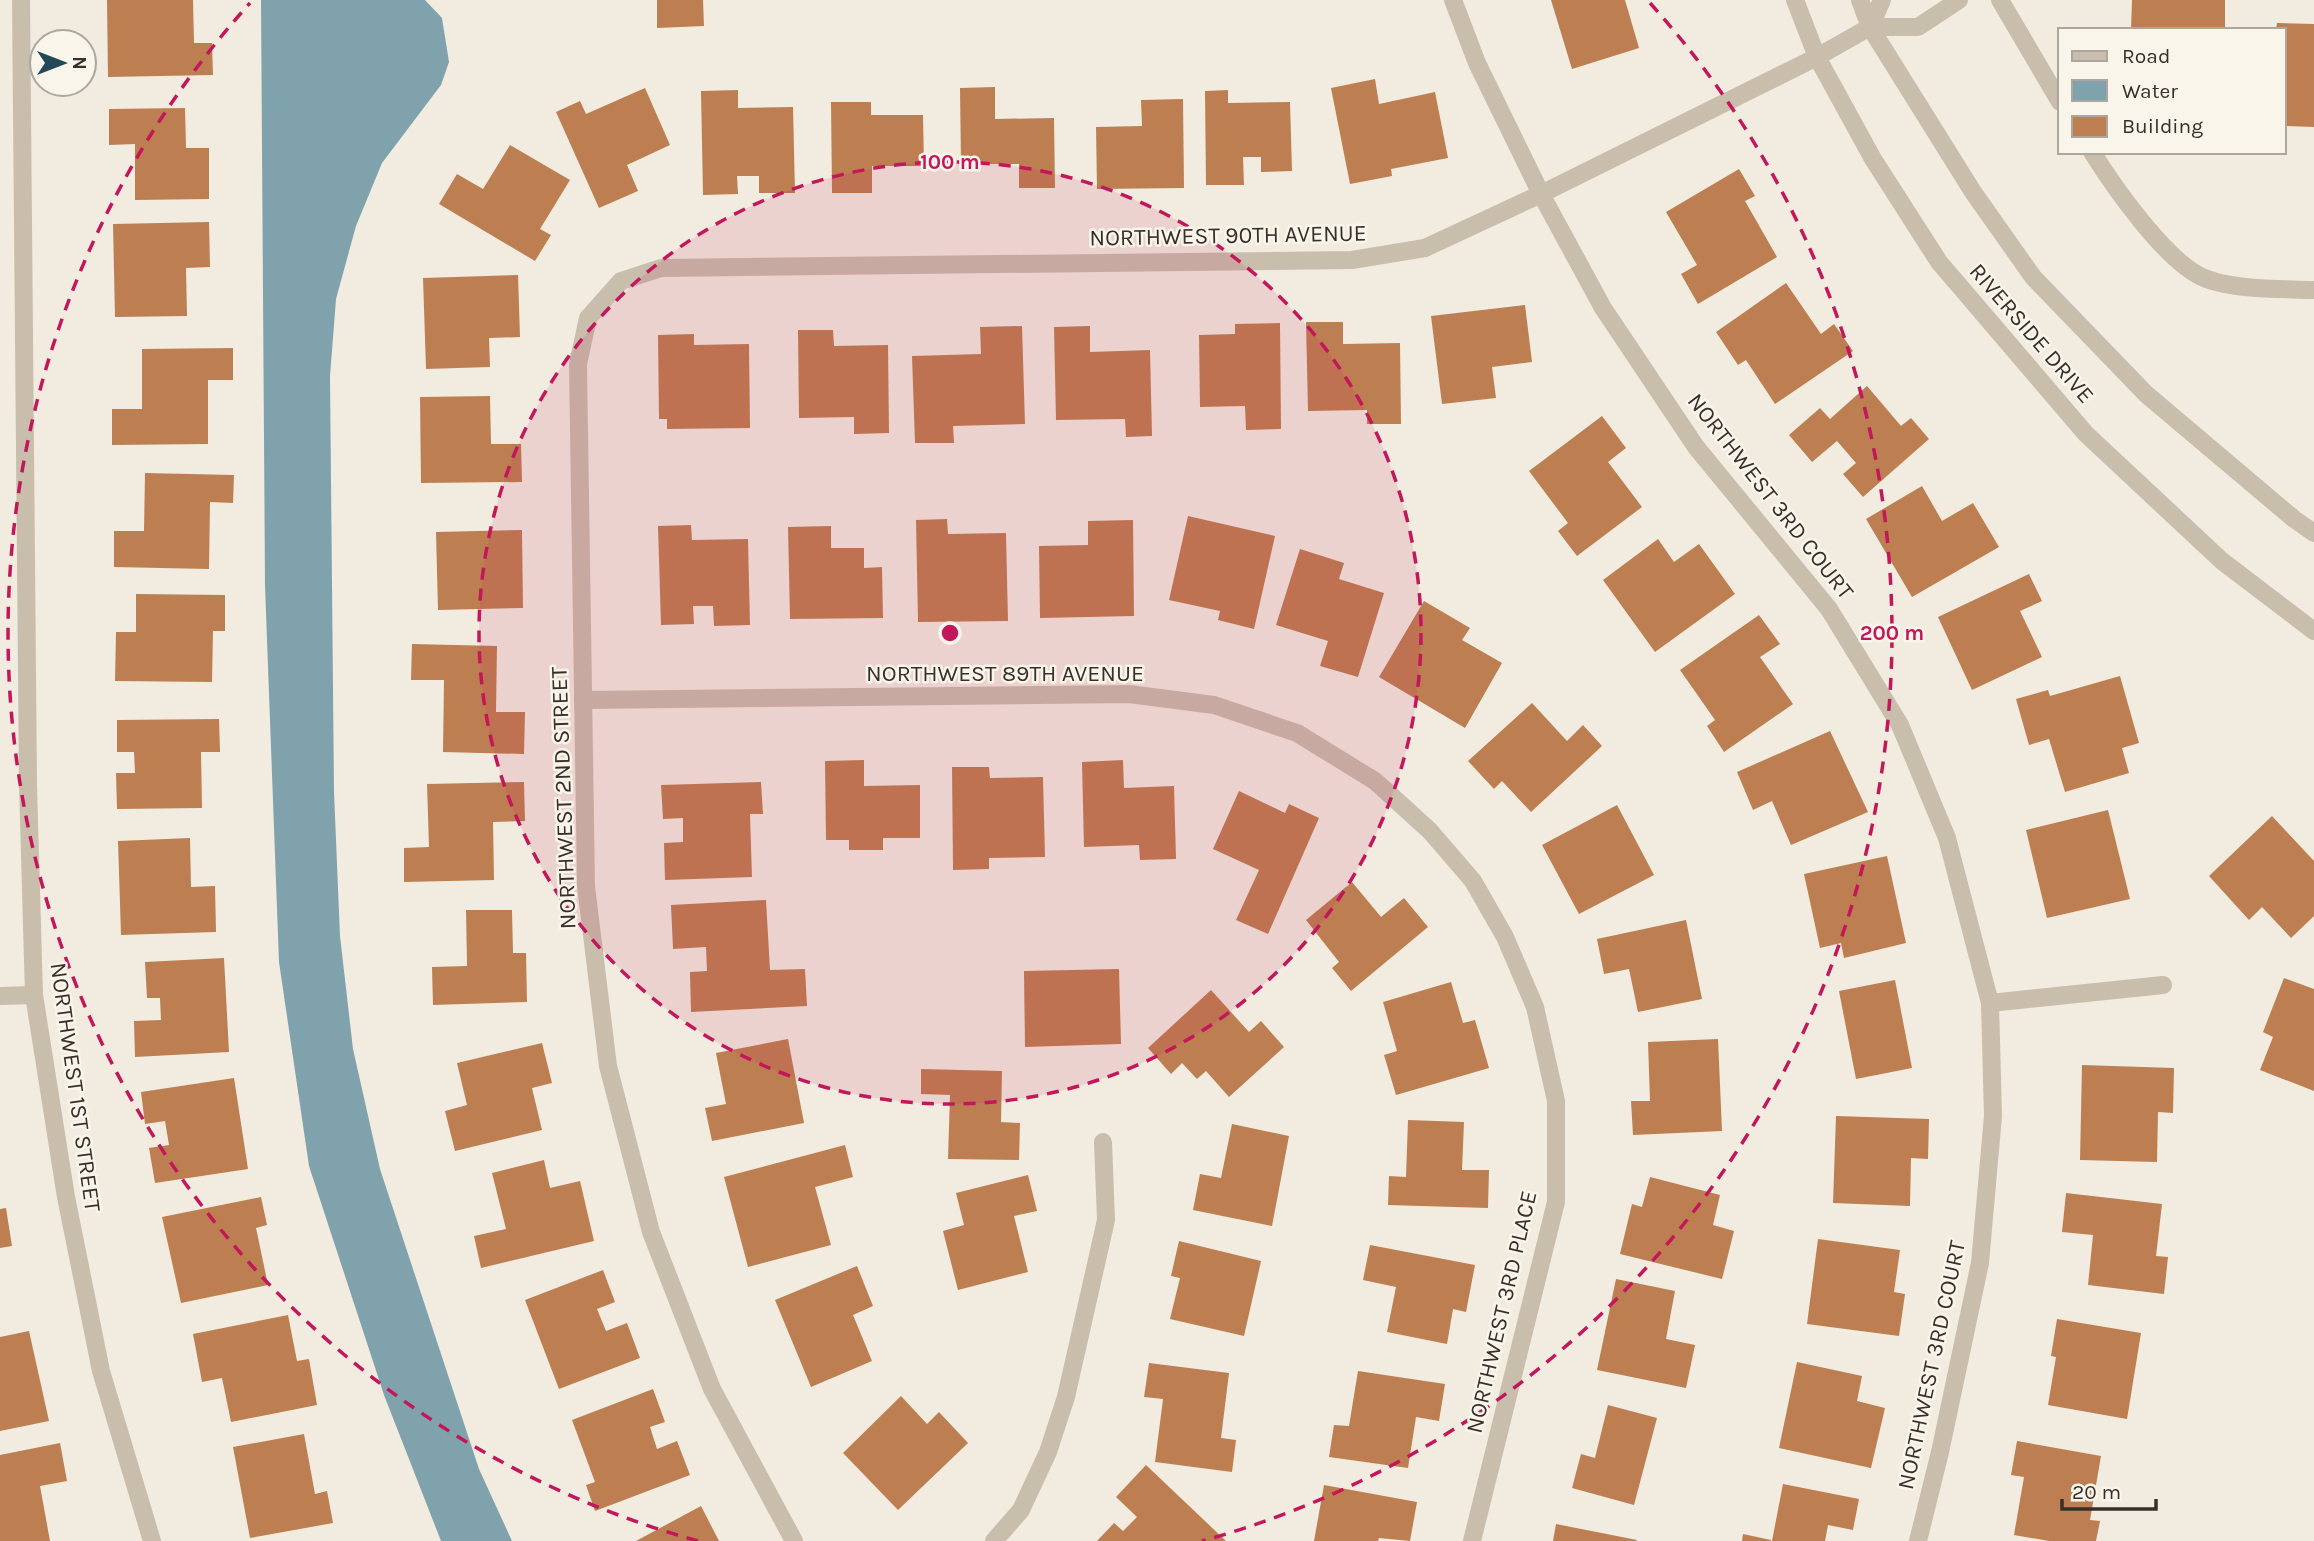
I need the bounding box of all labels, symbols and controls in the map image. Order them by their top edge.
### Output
north arrow [28,28,98,98]
legend [2058,28,2286,154]
text: Road [2122,44,2170,68]
text: N [68,56,90,70]
text: Water [2122,79,2178,103]
text: Building [2122,114,2203,138]
text: 100 m [920,150,980,174]
street label: NORTHWEST 90TH AVENUE [1089,220,1367,251]
street label: RIVERSIDE DRIVE [1964,258,2100,409]
street label: NORTHWEST 3RD COURT [1682,388,1860,605]
centre of rings [938,621,962,645]
text: 200 m [1860,621,1924,645]
street label: NORTHWEST 89TH AVENUE [866,660,1144,687]
street label: NORTHWEST 2ND STREET [545,666,582,930]
street label: NORTHWEST 1ST STREET [45,961,106,1214]
street label: NORTHWEST 3RD PLACE [1460,1188,1543,1436]
street label: NORTHWEST 3RD COURT [1892,1238,1971,1492]
scale bar [2062,1468,2156,1512]
text: 20 m [2072,1480,2121,1504]

